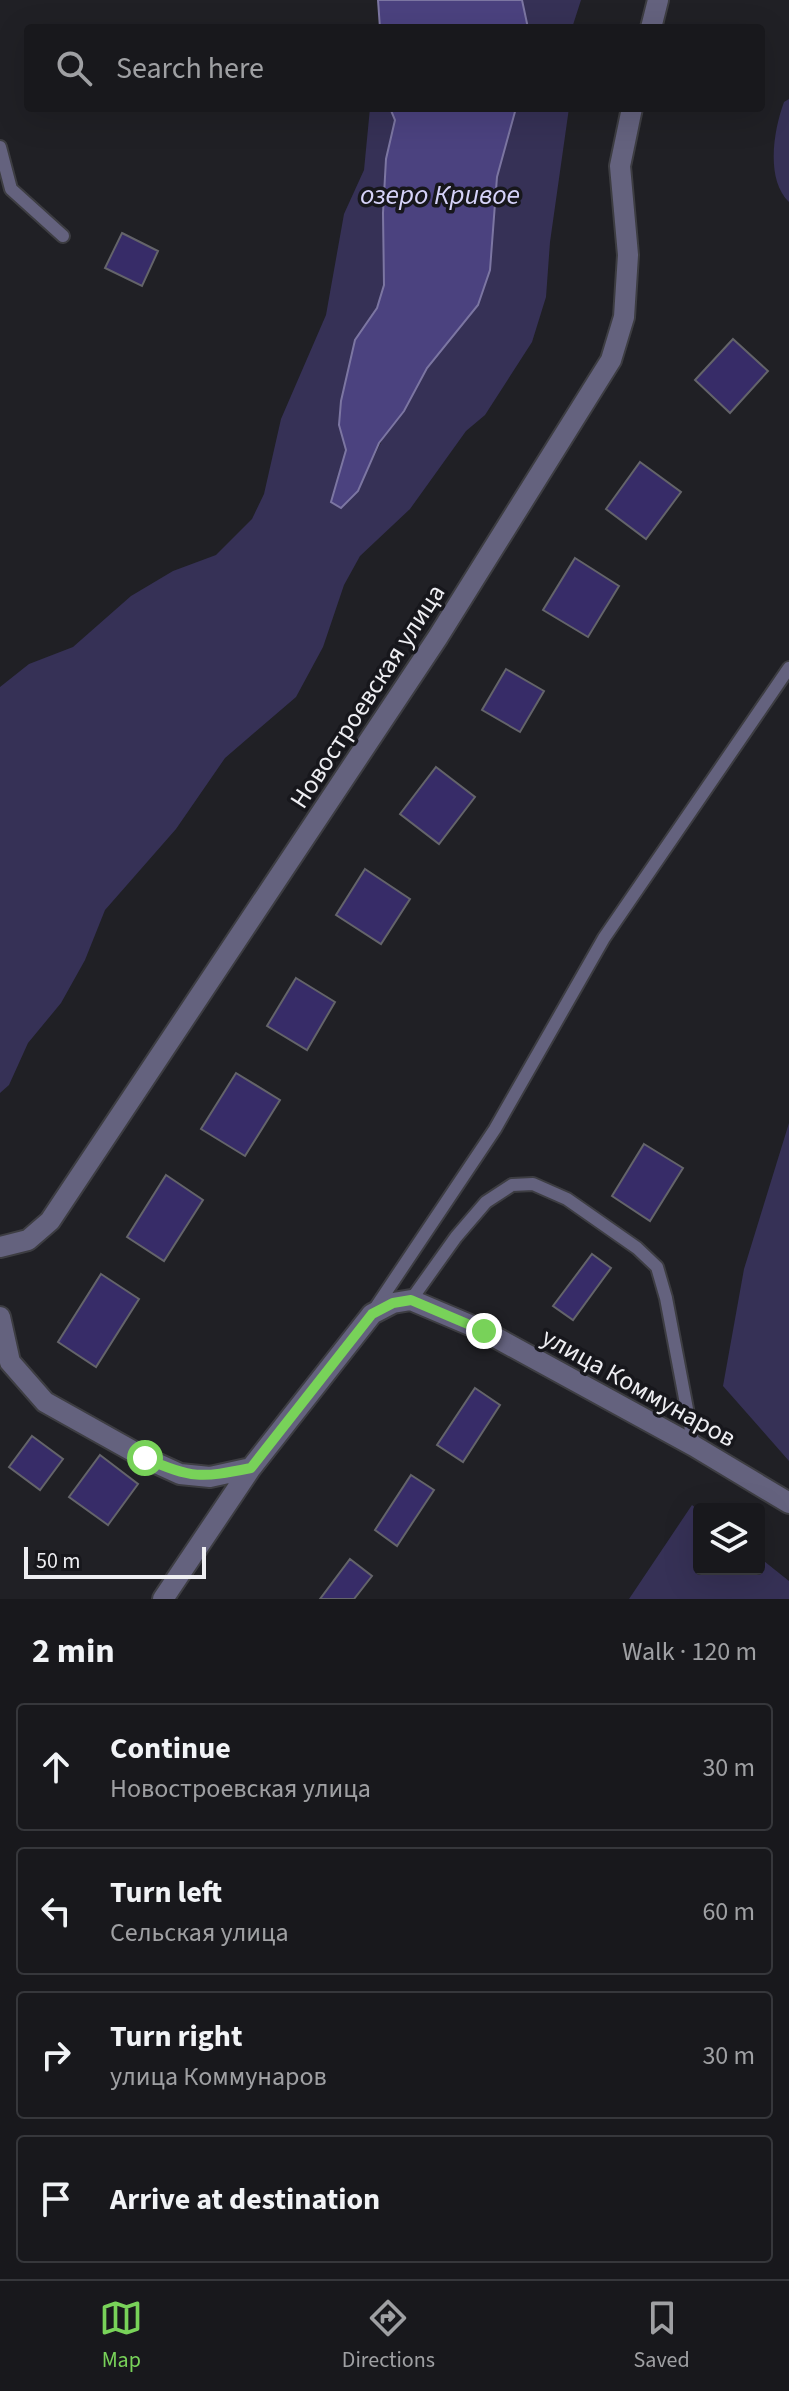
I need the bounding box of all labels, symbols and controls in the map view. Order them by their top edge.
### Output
search box [24,24,765,112]
icon: search [52,46,96,90]
text: Search here [116,47,264,90]
water label: озеро Кривое [360,175,520,215]
street label: Новостроевская улица [281,577,454,816]
route end [466,1313,502,1349]
street label: улица Коммунаров [535,1319,743,1456]
route start [127,1440,163,1476]
map controls [693,1503,765,1575]
button: layers [693,1503,765,1575]
scale bar [24,1543,206,1579]
text: 50 m [36,1545,81,1577]
text: 2 min [32,1627,115,1676]
text: Walk · 120 m [622,1633,757,1670]
text: Continue [110,1727,231,1770]
icon: ahead [34,1745,78,1789]
text: 30 m [702,1749,755,1786]
text: Новостроевская улица [110,1770,371,1807]
text: Turn left [110,1871,222,1914]
icon: left [34,1889,78,1933]
text: 60 m [702,1893,755,1930]
text: Сельская улица [110,1914,289,1951]
text: Turn right [110,2015,242,2058]
icon: right [34,2033,78,2077]
text: 30 m [702,2037,755,2074]
text: улица Коммунаров [110,2058,327,2095]
icon: arrive [34,2177,78,2221]
text: Arrive at destination [110,2178,380,2221]
tab: Map [99,2296,143,2376]
tab: Directions [342,2296,435,2376]
tab: Saved [634,2296,690,2376]

